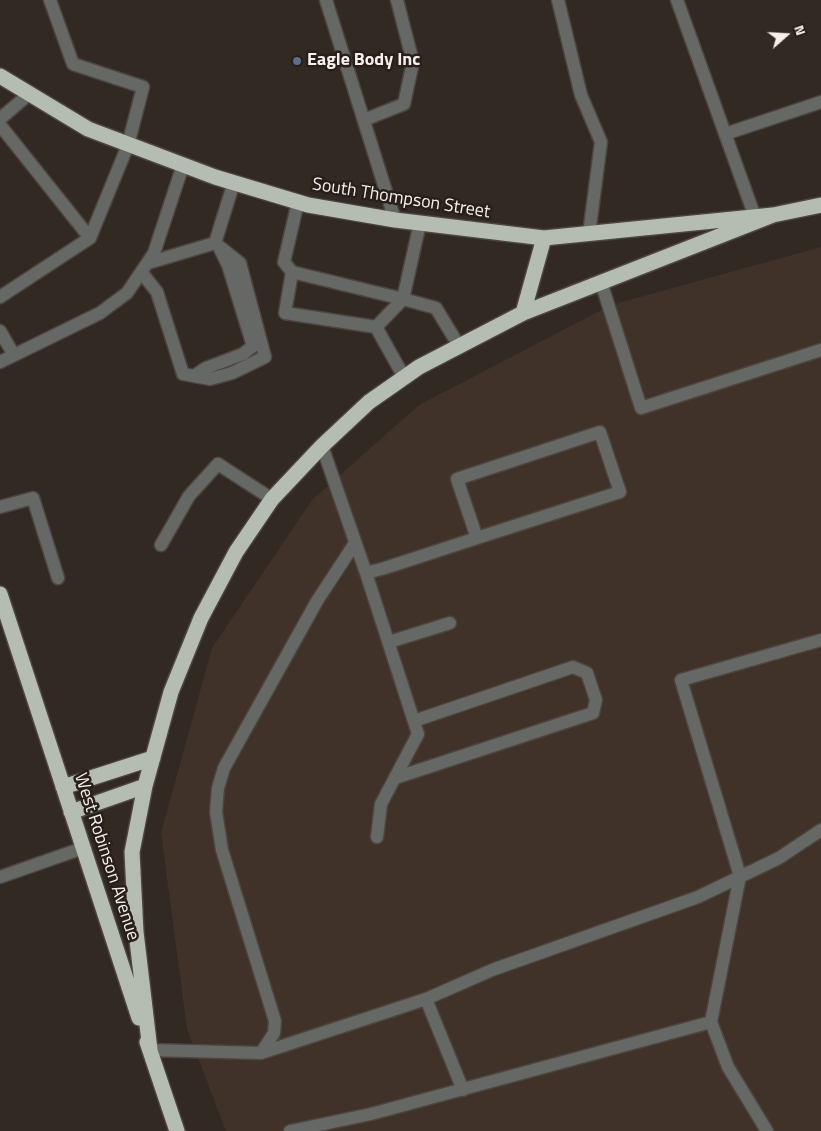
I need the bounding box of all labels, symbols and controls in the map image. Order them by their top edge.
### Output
north arrow [761,10,811,60]
text: N [789,22,812,38]
place label: Eagle Body Inc [307,50,420,72]
marker: Eagle Body Inc [291,55,303,67]
street label: South Thompson Street [310,174,492,224]
street label: West Robinson Avenue [69,771,143,943]

